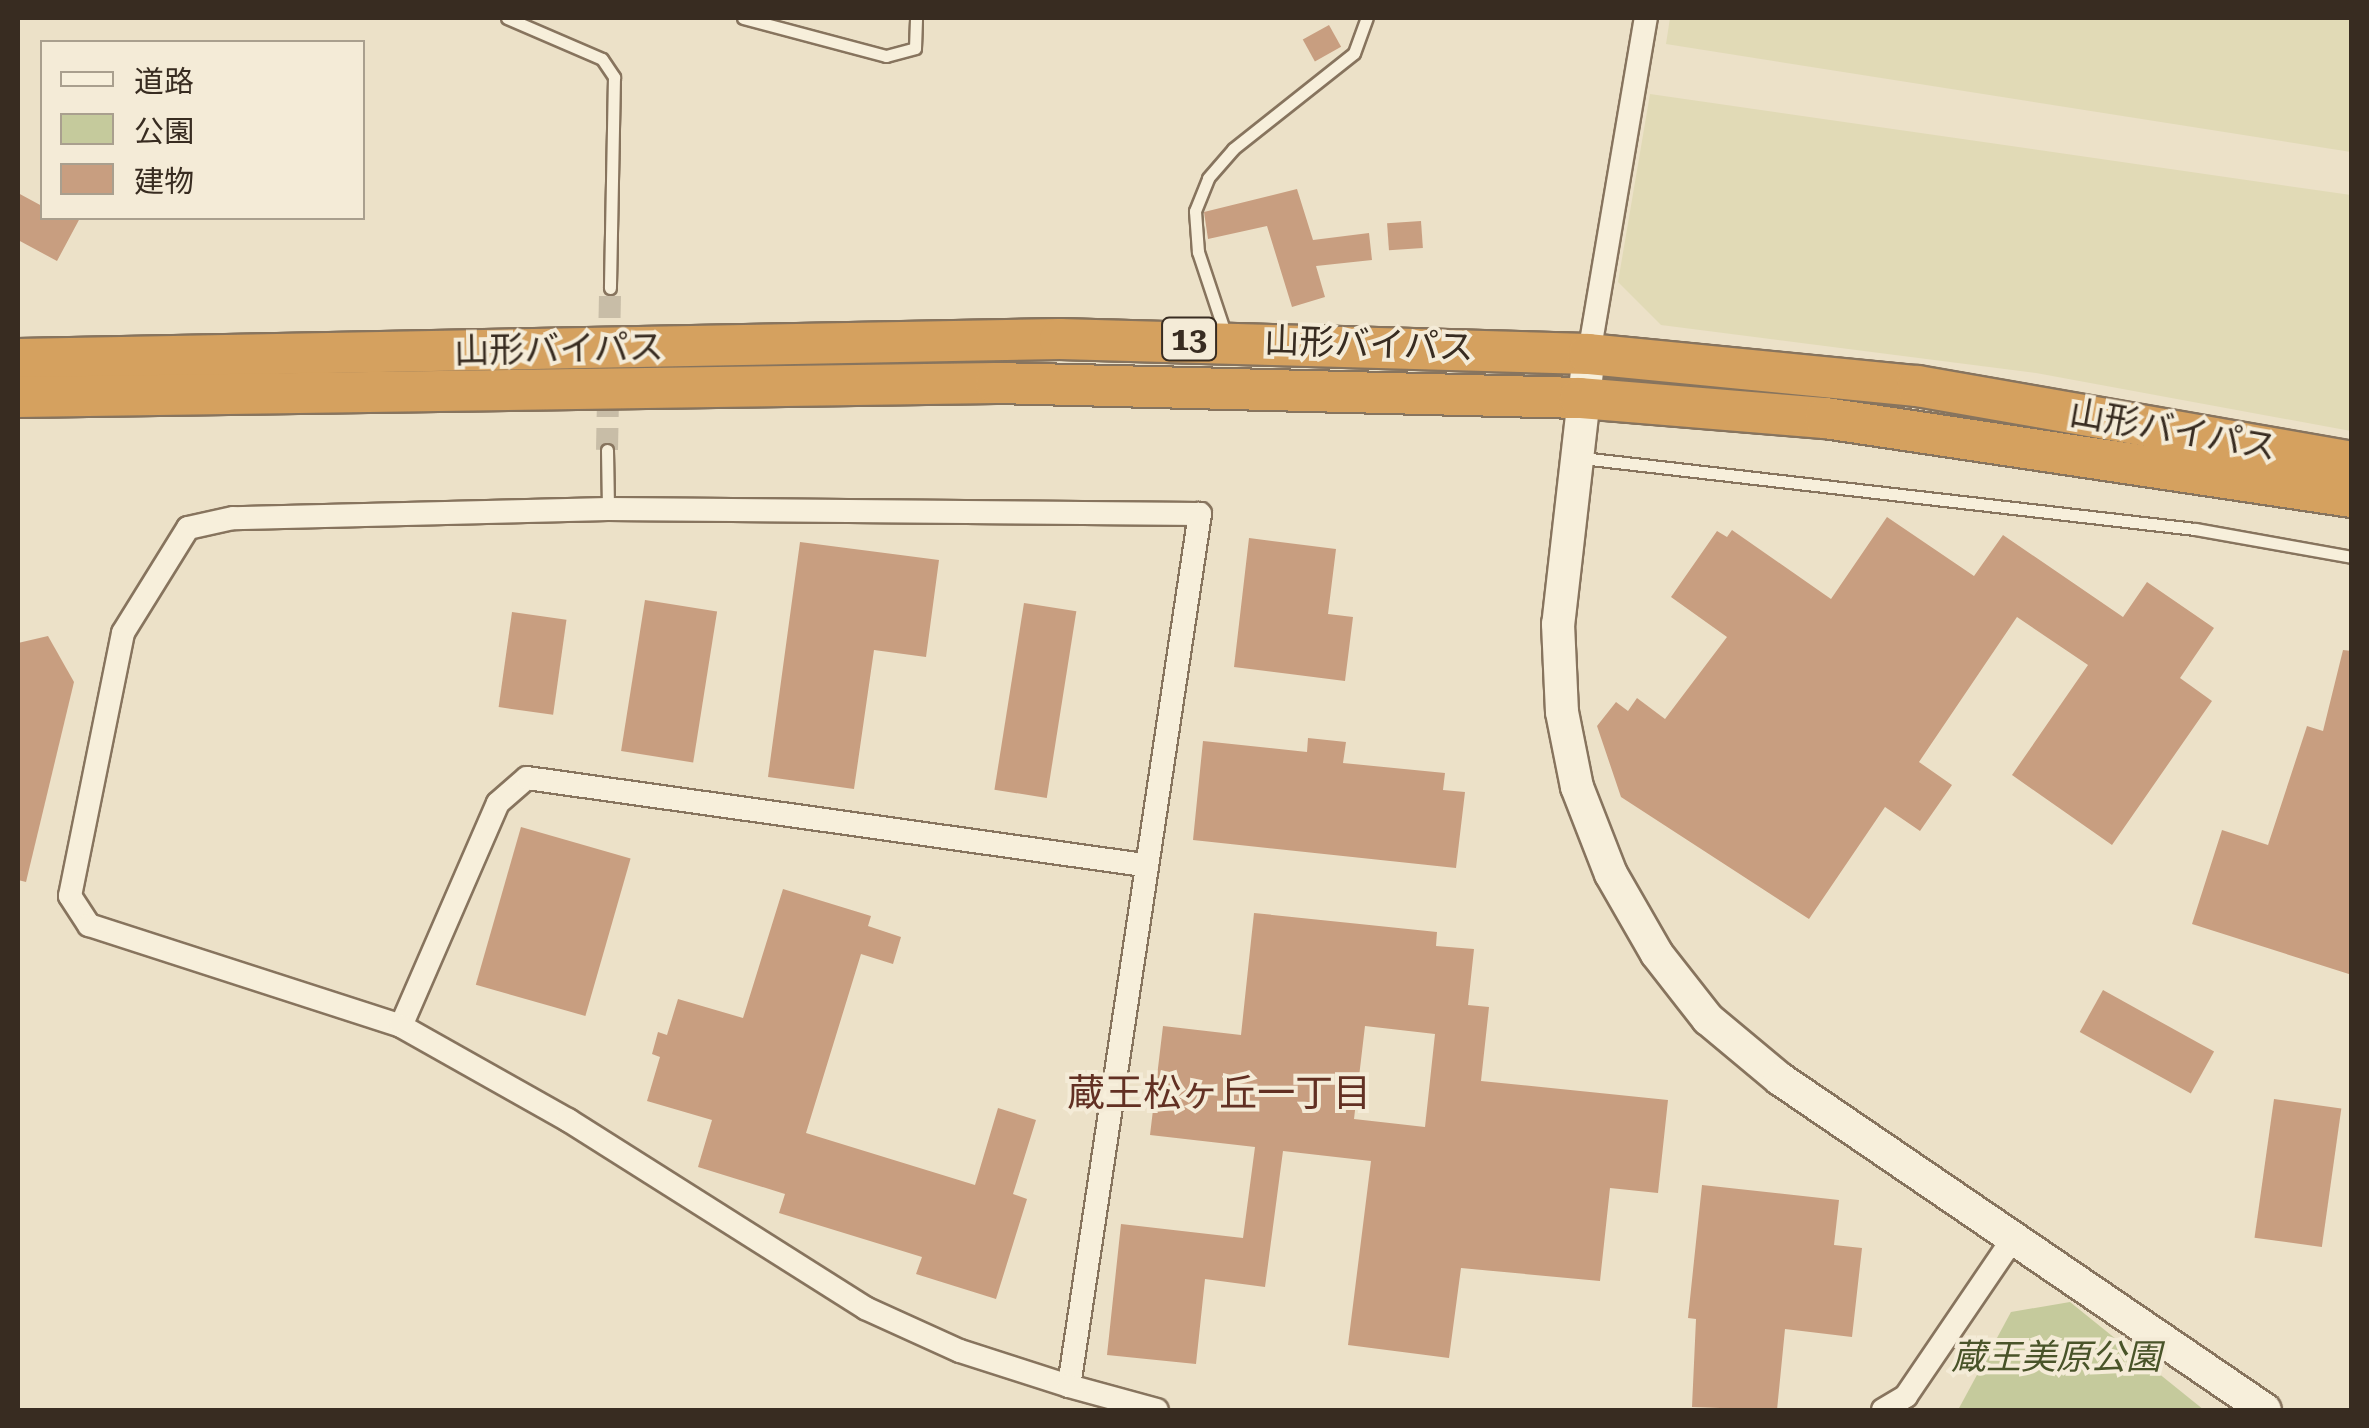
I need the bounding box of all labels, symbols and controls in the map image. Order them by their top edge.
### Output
legend [40,40,365,220]
text: 道路 [134,64,194,99]
text: 公園 [134,114,194,149]
text: 建物 [134,164,194,199]
road number: 13 [1159,312,1219,366]
street label: 山形バイパス [1263,320,1475,370]
street label: 山形バイパス [454,327,664,373]
street label: 山形バイパス [2066,392,2280,470]
district label: 蔵王松ヶ丘一丁目 [1067,1071,1371,1117]
park label: 蔵王美原公園 [1951,1337,2161,1379]

